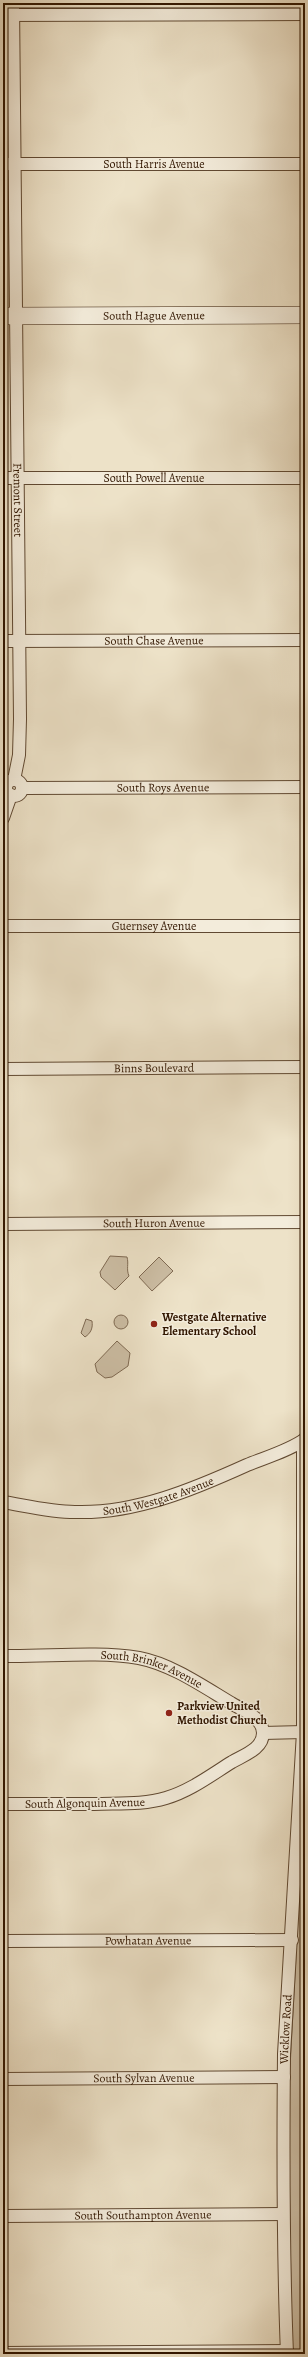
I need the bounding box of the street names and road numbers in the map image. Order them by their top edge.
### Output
street label: South Harris Avenue [103,156,205,172]
street label: South Hague Avenue [103,307,205,324]
street label: Fremont Street [9,463,26,537]
street label: South Powell Avenue [104,470,205,486]
street label: South Chase Avenue [104,632,204,649]
street label: South Roys Avenue [117,779,209,796]
street label: Guernsey Avenue [112,918,196,934]
street label: Binns Boulevard [114,1060,195,1076]
street label: South Huron Avenue [103,1215,205,1231]
street label: South Westgate Avenue [102,1473,216,1519]
street label: South Brinker Avenue [100,1647,205,1692]
street label: South Algonquin Avenue [25,1794,145,1812]
street label: Powhatan Avenue [105,1932,191,1949]
street label: Wicklow Road [276,1993,296,2065]
street label: South Sylvan Avenue [93,2070,195,2086]
street label: South Southampton Avenue [74,2207,212,2223]

